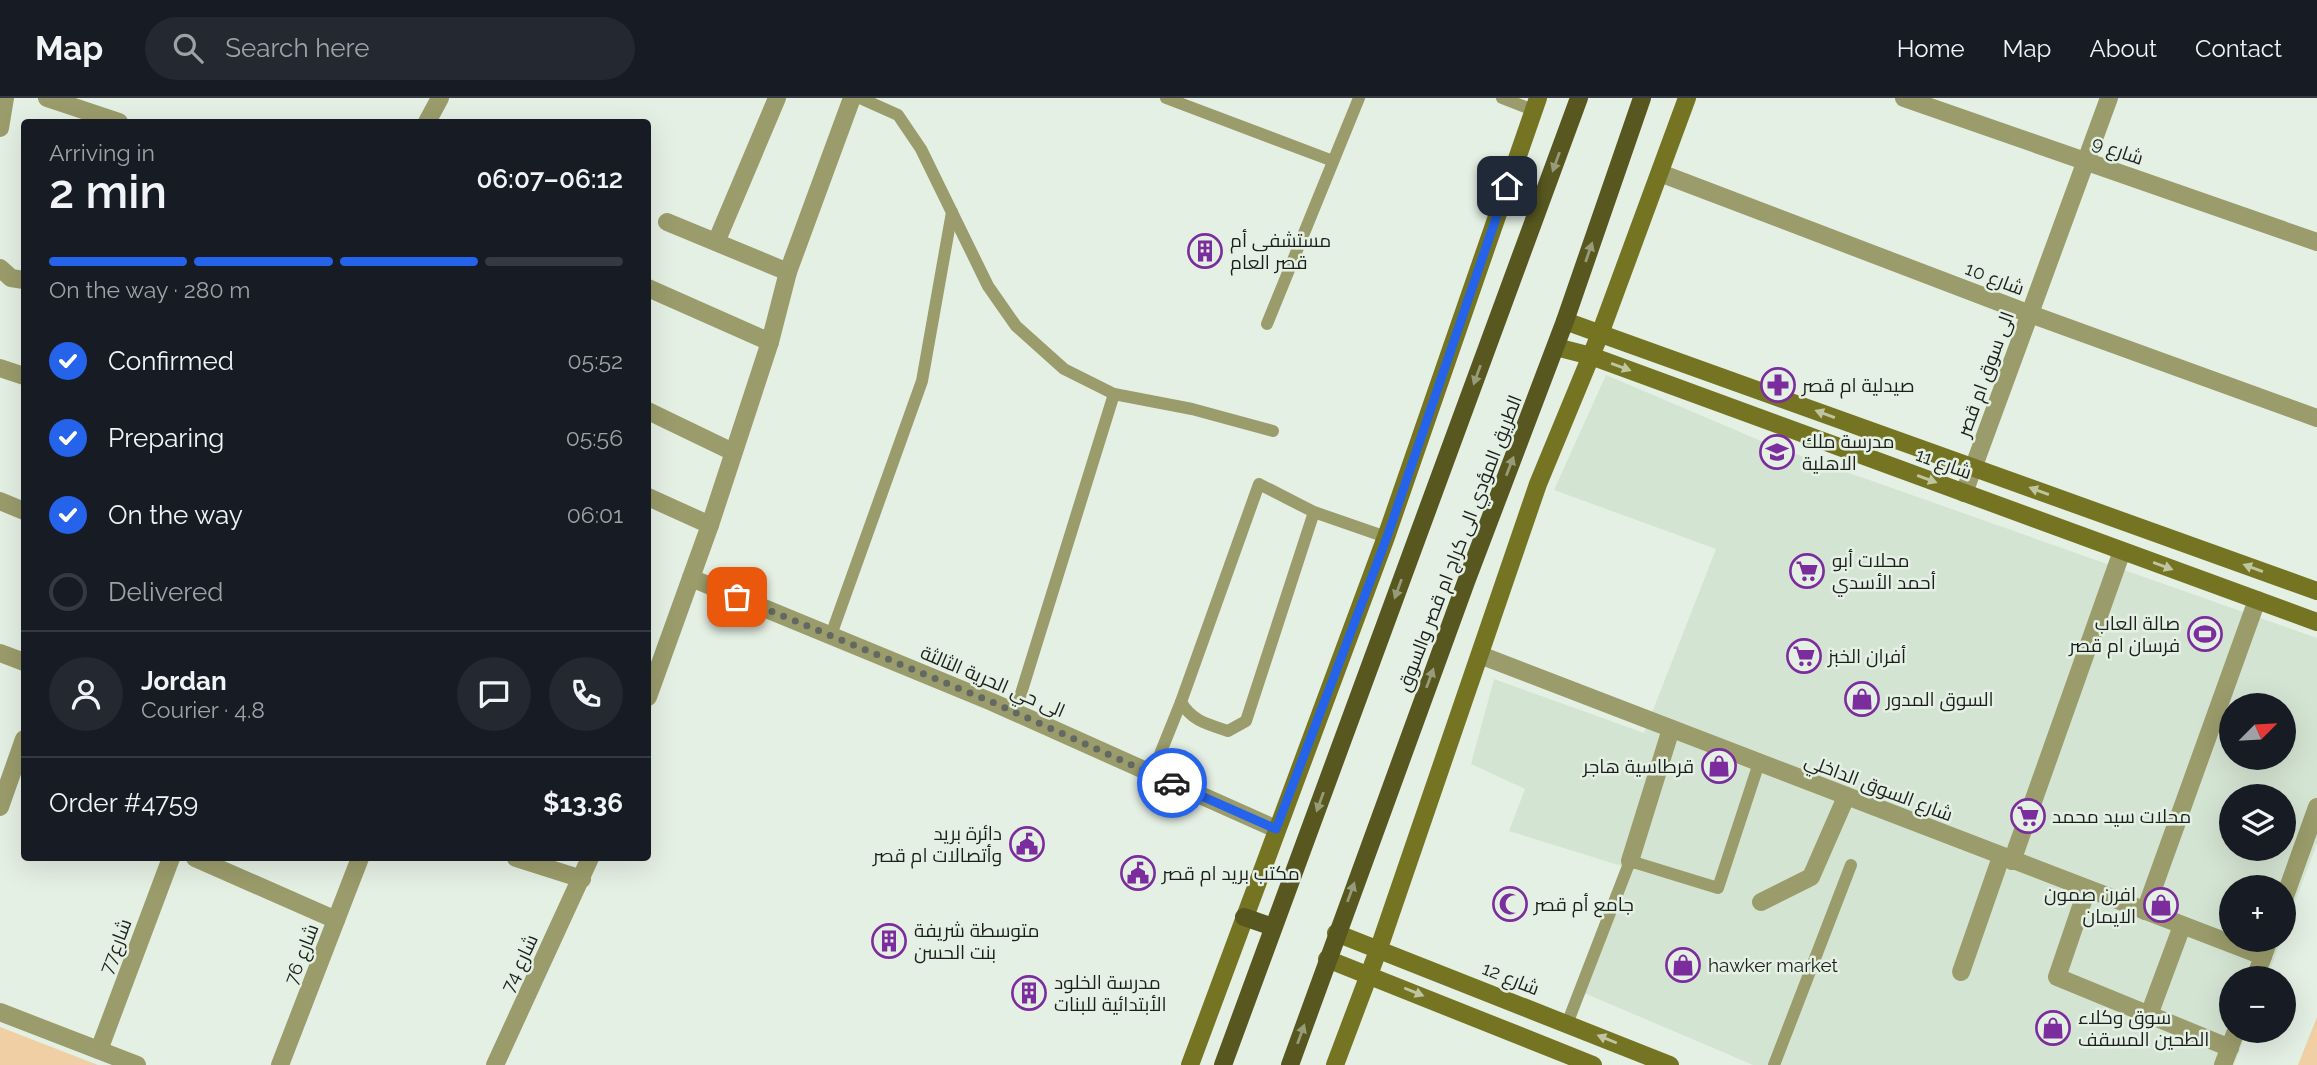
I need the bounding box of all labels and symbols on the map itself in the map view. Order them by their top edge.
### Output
street label: شارع 9 [2088,131,2147,172]
one-way arrow [1550,152,1561,173]
pin [1477,156,1537,216]
place label: مستشفى أم قصر العام [1230,229,1331,276]
building icon: مستشفى أم قصر العام [1186,232,1224,270]
one-way arrow [1584,241,1595,262]
street label: شارع 10 [1961,257,2028,302]
street label: الى سوق ام قصر [1952,308,2021,442]
one-way arrow [1611,362,1632,373]
one-way arrow [1471,365,1482,386]
pharmacy icon: صيدلية ام قصر [1759,366,1797,404]
place label: صيدلية ام قصر [1801,374,1915,399]
street label: الطريق المؤدي الى كراج ام قصر والسوق [1392,392,1530,696]
one-way arrow [1814,408,1835,419]
place label: مدرسة ملك الاهلية [1802,430,1894,474]
school or university icon: مدرسة ملك الاهلية [1758,433,1796,471]
street label: شارع 11 [1912,443,1975,486]
one-way arrow [1505,455,1516,476]
one-way arrow [1916,474,1937,485]
one-way arrow [2028,485,2049,496]
place label: محلات أبو أحمد الأسدي [1832,549,1936,597]
supermarket icon: محلات أبو أحمد الأسدي [1788,552,1826,590]
one-way arrow [2153,560,2174,571]
one-way arrow [2242,562,2263,573]
pin [707,567,767,627]
one-way arrow [1393,578,1404,599]
place label: صالة العاب فرسان ام قصر [2068,612,2180,659]
sports icon: صالة العاب فرسان ام قصر [2186,615,2224,653]
supermarket icon: أفران الخبز [1785,637,1823,675]
street label: الى حي الحرية الثالثة [916,641,1069,725]
place label: أفران الخبز [1827,645,1906,668]
one-way arrow [1425,668,1436,689]
shop icon: السوق المدور [1843,680,1881,718]
place label: السوق المدور [1885,688,1994,712]
north arrow [2219,693,2296,770]
shop icon: قرطاسية هاجر [1700,747,1738,785]
courier [1137,748,1207,818]
street label: شارع السوق الداخلي [1800,749,1956,829]
place label: قرطاسية هاجر [1582,755,1694,778]
one-way arrow [1314,792,1325,813]
supermarket icon: محلات سيد محمد [2009,797,2047,835]
place label: محلات سيد محمد [2052,805,2191,827]
place label: دائرة بريد وأتصالات ام قصر [872,822,1002,869]
public building icon: دائرة بريد وأتصالات ام قصر [1008,825,1046,863]
public building icon: مكتب بريد ام قصر [1119,854,1157,892]
place label: مكتب بريد ام قصر [1161,862,1300,887]
one-way arrow [1346,881,1357,902]
place label: افرن صمون الايمان [2044,883,2136,928]
mosque icon: جامع أم قصر [1491,885,1529,923]
shop icon: افرن صمون الايمان [2142,886,2180,924]
place label: جامع أم قصر [1533,893,1634,918]
street label: شارع77 [94,915,138,978]
place label: متوسطة شريفة بنت الحسن [914,919,1039,964]
street label: شارع 76 [279,921,325,989]
building icon: متوسطة شريفة بنت الحسن [870,922,908,960]
street label: شارع 74 [496,931,545,997]
shop icon: hawker market [1664,946,1702,984]
place label: hawker market [1708,954,1838,976]
street label: شارع 12 [1478,957,1543,1002]
place label: مدرسة الخلود الأبتدائية للبنات [1054,971,1167,1015]
building icon: مدرسة الخلود الأبتدائية للبنات [1010,974,1048,1012]
one-way arrow [1404,987,1425,998]
place label: سوق وكلاء الطحين المسقف [2078,1006,2209,1051]
shop icon: سوق وكلاء الطحين المسقف [2034,1009,2072,1047]
one-way arrow [1296,1023,1307,1044]
one-way arrow [1596,1034,1617,1045]

